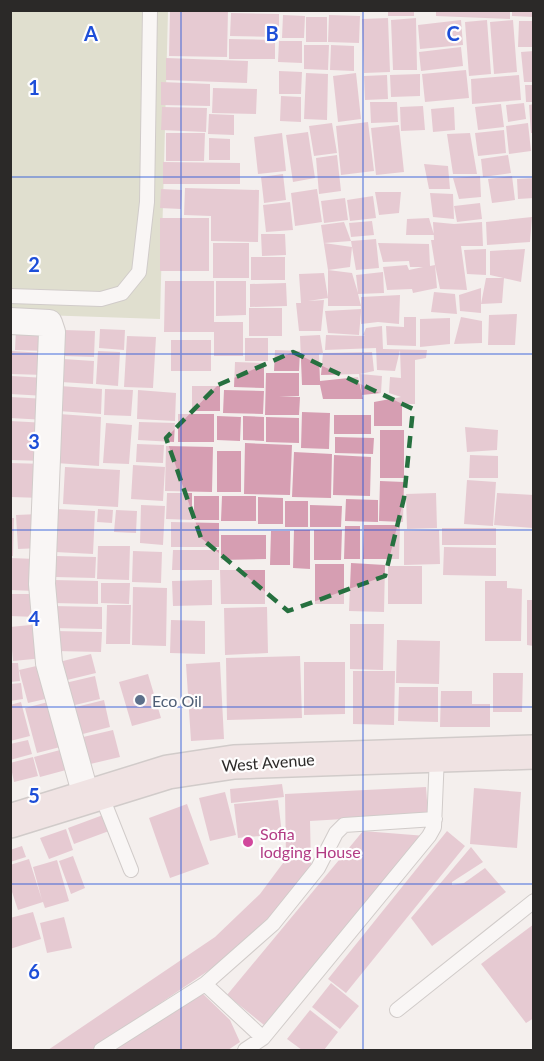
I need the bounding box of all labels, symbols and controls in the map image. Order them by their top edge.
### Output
text: A [83,21,98,45]
text: B [265,21,279,45]
text: C [446,21,460,45]
text: 1 [28,75,40,99]
text: 2 [28,252,40,276]
text: 3 [28,429,40,453]
text: 4 [28,606,40,630]
place label: Eco Oil [152,691,202,710]
marker: Eco Oil [133,693,147,707]
street label: West Avenue [221,749,315,775]
text: 5 [28,783,40,807]
place label: Sofia lodging House [260,824,361,861]
marker: Sofia lodging House [241,835,255,849]
text: 6 [28,959,40,983]

